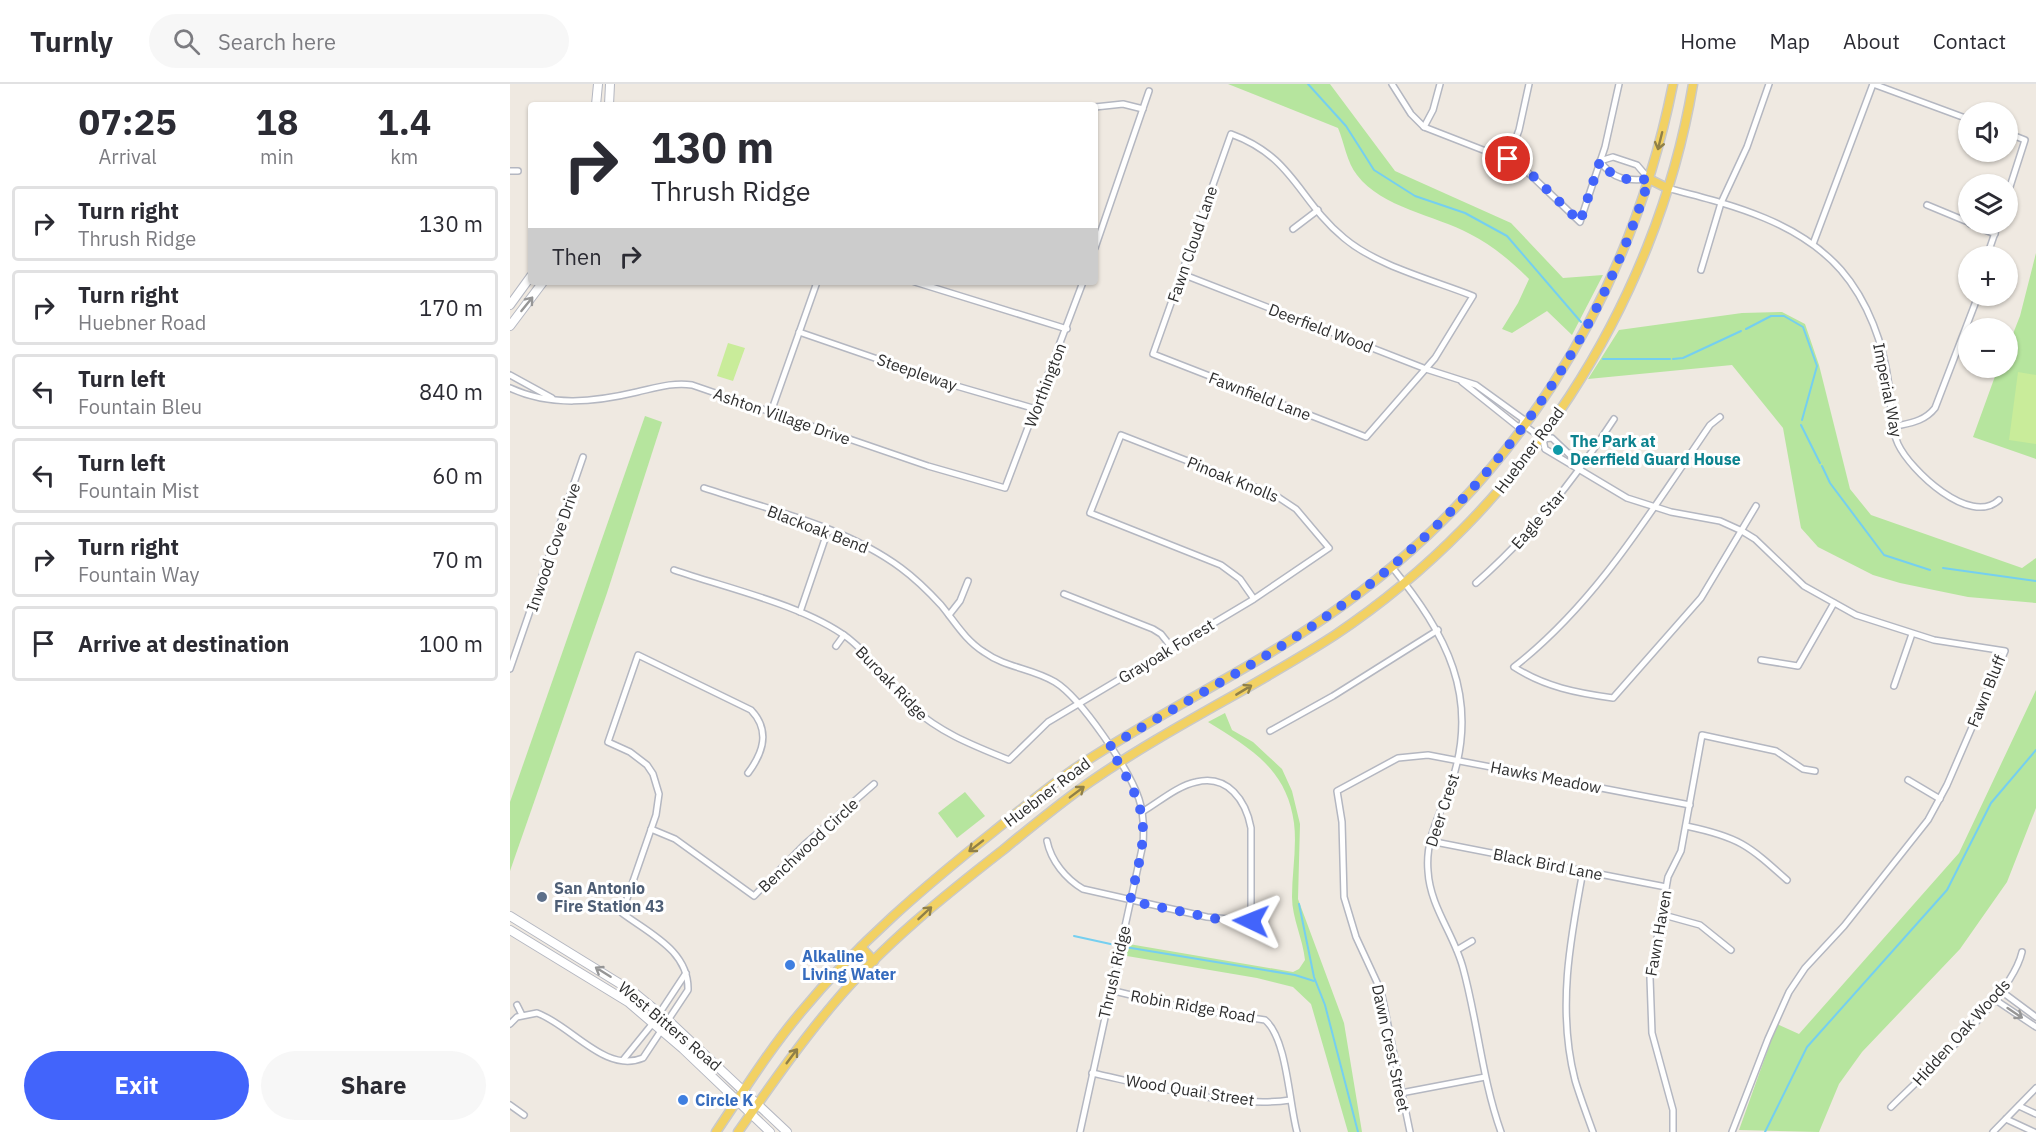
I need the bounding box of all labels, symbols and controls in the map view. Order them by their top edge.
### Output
search box [149,14,569,68]
text: Turnly [30,23,113,60]
icon: search [170,25,203,58]
text: Search here [218,27,336,56]
text: Home [1680,27,1737,55]
text: Map [1770,27,1810,55]
text: About [1843,27,1900,55]
text: Contact [1933,27,2006,55]
text: 07:25 [79,98,177,145]
text: 18 [255,98,299,145]
text: 1.4 [377,98,431,145]
map controls [1958,102,2018,378]
button: sound [1958,102,2018,162]
text: 130 m [651,120,774,175]
icon: right [552,126,630,204]
one-way arrow [1654,131,1666,150]
pin [1482,133,1533,184]
icon: arrive [1491,142,1524,175]
text: Arrival [99,143,157,170]
text: min [260,143,294,170]
text: km [390,143,418,170]
text: Thrush Ridge [651,173,811,208]
button: layers [1958,174,2018,234]
street label: Fawn Cloud Lane [1163,183,1221,305]
text: Turn right [78,196,179,225]
icon: right [27,207,60,240]
text: 130 m [419,209,483,238]
text: Thrush Ridge [78,225,196,252]
icon: right [614,240,647,273]
text: Then [552,242,602,271]
button: + [1958,246,2018,306]
text: Turn right [78,280,179,309]
icon: right [27,291,60,324]
text: 170 m [419,293,483,322]
one-way arrow [520,297,534,312]
street label: Deerfield Wood [1266,299,1376,357]
text: Huebner Road [78,309,206,336]
button: − [1958,318,2018,378]
street label: Worthington [1020,340,1070,430]
street label: Imperial Way [1869,341,1907,439]
street label: Steepleway [874,349,960,395]
text: Turn left [78,364,166,393]
street label: Fawnfield Lane [1206,367,1314,425]
icon: left [27,375,60,408]
text: 840 m [419,377,483,406]
street label: Ashton Village Drive [711,383,853,449]
text: Fountain Bleu [78,393,202,420]
street label: Huebner Road [1490,403,1568,497]
place label: The Park at Deerfield Guard House [1570,431,1741,469]
marker: The Park at Deerfield Guard House [1551,443,1565,457]
text: Turn left [78,448,166,477]
street label: Pinoak Knolls [1184,452,1282,506]
icon: left [27,459,60,492]
text: 60 m [432,461,483,490]
text: Fountain Mist [78,477,199,504]
street label: Inwood Cove Drive [522,480,584,614]
street label: Eagle Star [1507,485,1569,553]
street label: Blackoak Bend [765,501,871,557]
text: Turn right [78,532,179,561]
icon: right [27,543,60,576]
text: 70 m [432,545,483,574]
text: Fountain Way [78,561,200,588]
street label: Grayoak Forest [1114,615,1218,687]
icon: arrive [27,627,60,660]
text: Arrive at destination [78,629,289,658]
text: 100 m [419,629,483,658]
street label: Buroak Ridge [852,642,933,725]
street label: Fawn Bluff [1962,652,2010,730]
one-way arrow [1235,684,1252,696]
street label: Huebner Road [1000,753,1094,831]
street label: Hawks Meadow [1489,756,1603,798]
street label: Deer Crest [1421,771,1463,849]
one-way arrow [1069,785,1085,798]
street label: Benchwood Circle [754,793,862,896]
one-way arrow [968,840,984,853]
street label: Black Bird Lane [1491,844,1605,884]
place label: San Antonio Fire Station 43 [554,878,664,916]
street label: Fawn Haven [1641,888,1675,978]
position arrow [1219,889,1283,953]
marker: San Antonio Fire Station 43 [535,890,549,904]
one-way arrow [917,907,932,921]
street label: Thrush Ridge [1094,923,1134,1020]
place label: Alkaline Living Water [802,946,897,984]
marker: Alkaline Living Water [783,958,797,972]
one-way arrow [595,965,612,977]
street label: Hidden Oak Woods [1908,975,2014,1089]
street label: West Bitters Road [614,977,726,1075]
street label: Dawn Crest Street [1368,982,1414,1114]
street label: Robin Ridge Road [1129,985,1257,1027]
one-way arrow [2006,1008,2023,1020]
one-way arrow [786,1048,799,1064]
button: Exit [24,1051,249,1120]
button: Share [261,1051,486,1120]
street label: Wood Quail Street [1124,1070,1256,1110]
place label: Circle K [695,1090,753,1110]
marker: Circle K [676,1093,690,1107]

